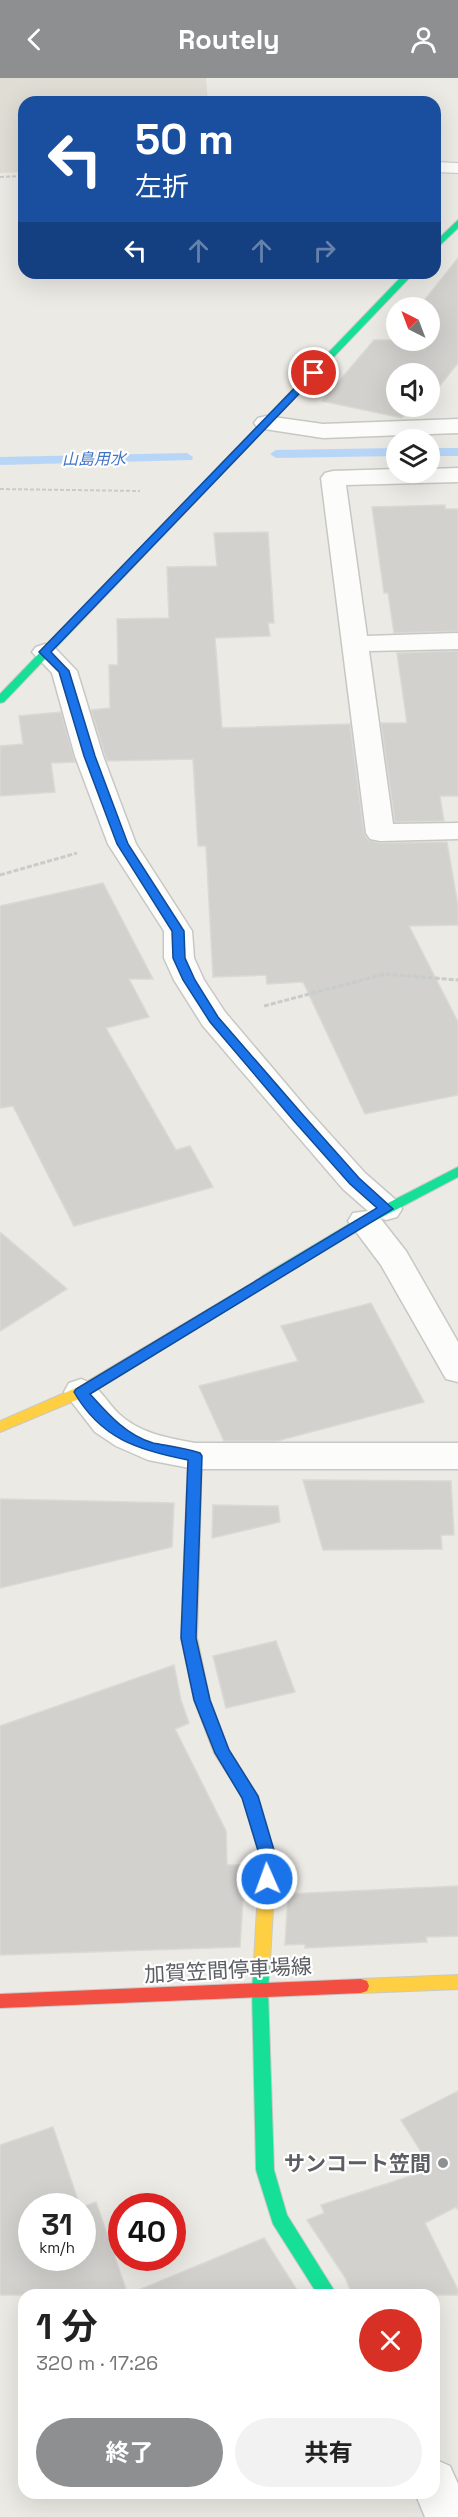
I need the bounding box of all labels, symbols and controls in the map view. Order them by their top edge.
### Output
text: Routely [178,22,280,57]
icon: back [18,23,51,56]
icon: person [407,23,440,56]
text: 50 m [135,113,234,166]
icon: left [36,120,114,198]
text: 左折 [135,169,189,204]
icon: left [119,234,152,267]
icon: ahead [182,234,215,267]
icon: ahead [245,234,278,267]
icon: right [308,234,341,267]
north arrow [386,297,440,351]
map controls [386,297,440,483]
pin [288,347,339,398]
icon: arrive [297,356,330,389]
button: sound [386,363,440,417]
button: layers [386,429,440,483]
water label: 山島用水 [62,448,128,470]
position arrow [235,1847,299,1911]
street label: 加賀笠間停車場線 [143,1952,313,1988]
place label: サンコート笠間 [284,2150,431,2177]
marker: サンコート笠間 [436,2156,450,2170]
speed limit sign: 40 [108,2193,186,2271]
text: 31 [41,2205,73,2244]
text: km/h [39,2238,75,2257]
text: 1 分 [36,2304,97,2350]
button: close [359,2309,422,2372]
text: 320 m · 17:26 [36,2350,158,2376]
button: 終了 [36,2418,223,2487]
button: 共有 [235,2418,422,2487]

